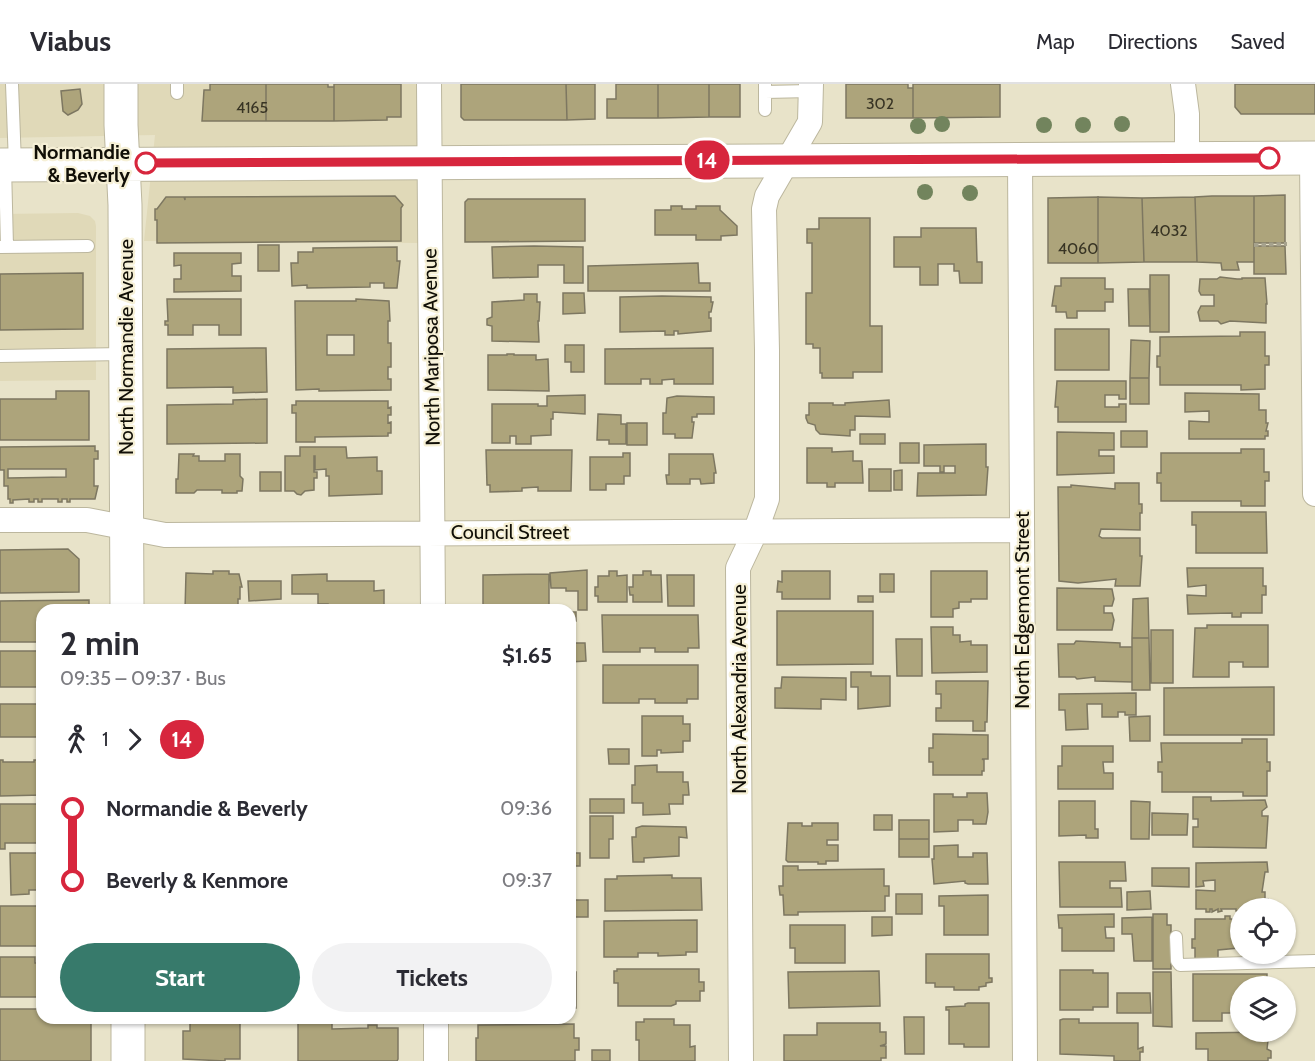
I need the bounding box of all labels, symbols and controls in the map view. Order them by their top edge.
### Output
text: Viabus [30,24,111,58]
text: Map [1036,29,1075,54]
text: Directions [1108,29,1197,54]
text: Saved [1230,29,1285,54]
house number: 302 [866,94,894,113]
house number: 4165 [236,98,268,117]
place label: Normandie & Beverly [33,140,130,187]
line badge: 14 [680,140,734,180]
unlabelled marker [1258,147,1280,169]
text: 14 [697,148,717,173]
marker: Normandie & Beverly [135,152,157,174]
house number: 4032 [1150,221,1188,240]
street label: North Normandie Avenue [114,239,138,455]
house number: 4060 [1058,239,1098,258]
street label: North Mariposa Avenue [417,248,445,446]
street label: North Edgemont Street [1010,511,1034,709]
street label: Council Street [451,520,570,544]
street label: North Alexandria Avenue [727,584,751,794]
text: 2 min [60,623,140,663]
text: $1.65 [502,642,552,669]
text: 09:35 – 09:37 · Bus [60,666,226,690]
icon: walk [60,723,93,756]
icon: forward [118,723,151,756]
text: 1 [102,727,109,751]
text: 14 [172,727,192,752]
text: Normandie & Beverly [106,795,308,822]
text: 09:36 [500,796,552,820]
text: Beverly & Kenmore [106,867,288,894]
text: 09:37 [502,868,552,892]
map controls [1230,898,1296,1042]
button: locate [1230,898,1296,964]
button: Start [60,943,300,1012]
button: Tickets [312,943,552,1012]
button: layers [1230,976,1296,1042]

